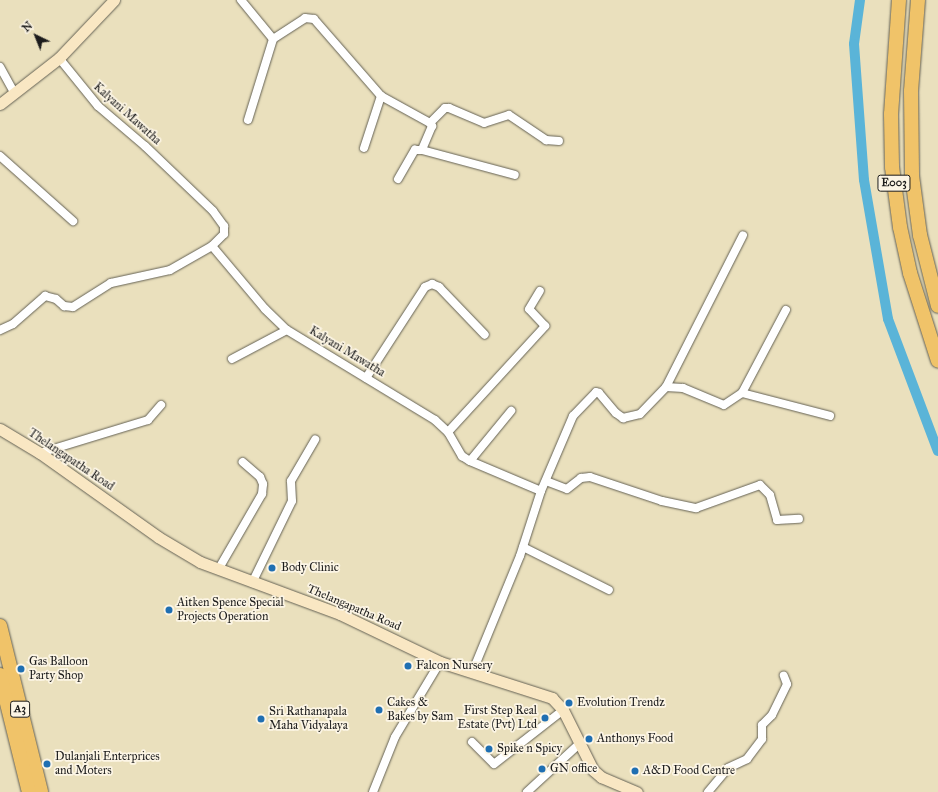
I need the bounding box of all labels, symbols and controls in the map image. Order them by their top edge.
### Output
north arrow [16,16,56,56]
text: N [20,19,35,35]
street label: Kalyani Mawatha [90,80,164,148]
road number: E003 [877,174,911,192]
street label: Kalyani Mawatha [306,324,388,380]
street label: Thelangapatha Road [25,426,117,494]
place label: Body Clinic [281,561,339,575]
marker: Body Clinic [266,562,278,574]
street label: Thelangapatha Road [305,582,403,634]
place label: Aitken Spence Special Projects Operation [177,596,284,624]
marker: Aitken Spence Special Projects Operation [164,605,174,615]
place label: Gas Balloon Party Shop [29,655,88,683]
place label: Falcon Nursery [416,659,492,673]
marker: Falcon Nursery [403,661,413,671]
marker: Gas Balloon Party Shop [16,664,26,674]
place label: Cakes & Bakes by Sam [387,696,453,724]
place label: Evolution Trendz [577,696,665,710]
marker: Evolution Trendz [564,698,574,708]
road number: A3 [10,700,30,718]
place label: First Step Real Estate (Pvt) Ltd [457,704,537,732]
place label: Sri Rathanapala Maha Vidyalaya [269,705,348,733]
marker: Cakes & Bakes by Sam [374,705,384,715]
marker: First Step Real Estate (Pvt) Ltd [540,713,550,723]
marker: Sri Rathanapala Maha Vidyalaya [256,714,266,724]
place label: Anthonys Food [597,732,673,746]
marker: Anthonys Food [584,734,594,744]
place label: Spike n Spicy [497,742,562,756]
marker: Spike n Spicy [484,744,494,754]
place label: Dulanjali Enterprices and Moters [55,750,160,778]
marker: Dulanjali Enterprices and Moters [42,759,52,769]
place label: GN office [550,762,597,776]
marker: GN office [537,764,547,774]
place label: A&D Food Centre [643,764,735,778]
marker: A&D Food Centre [630,766,640,776]

